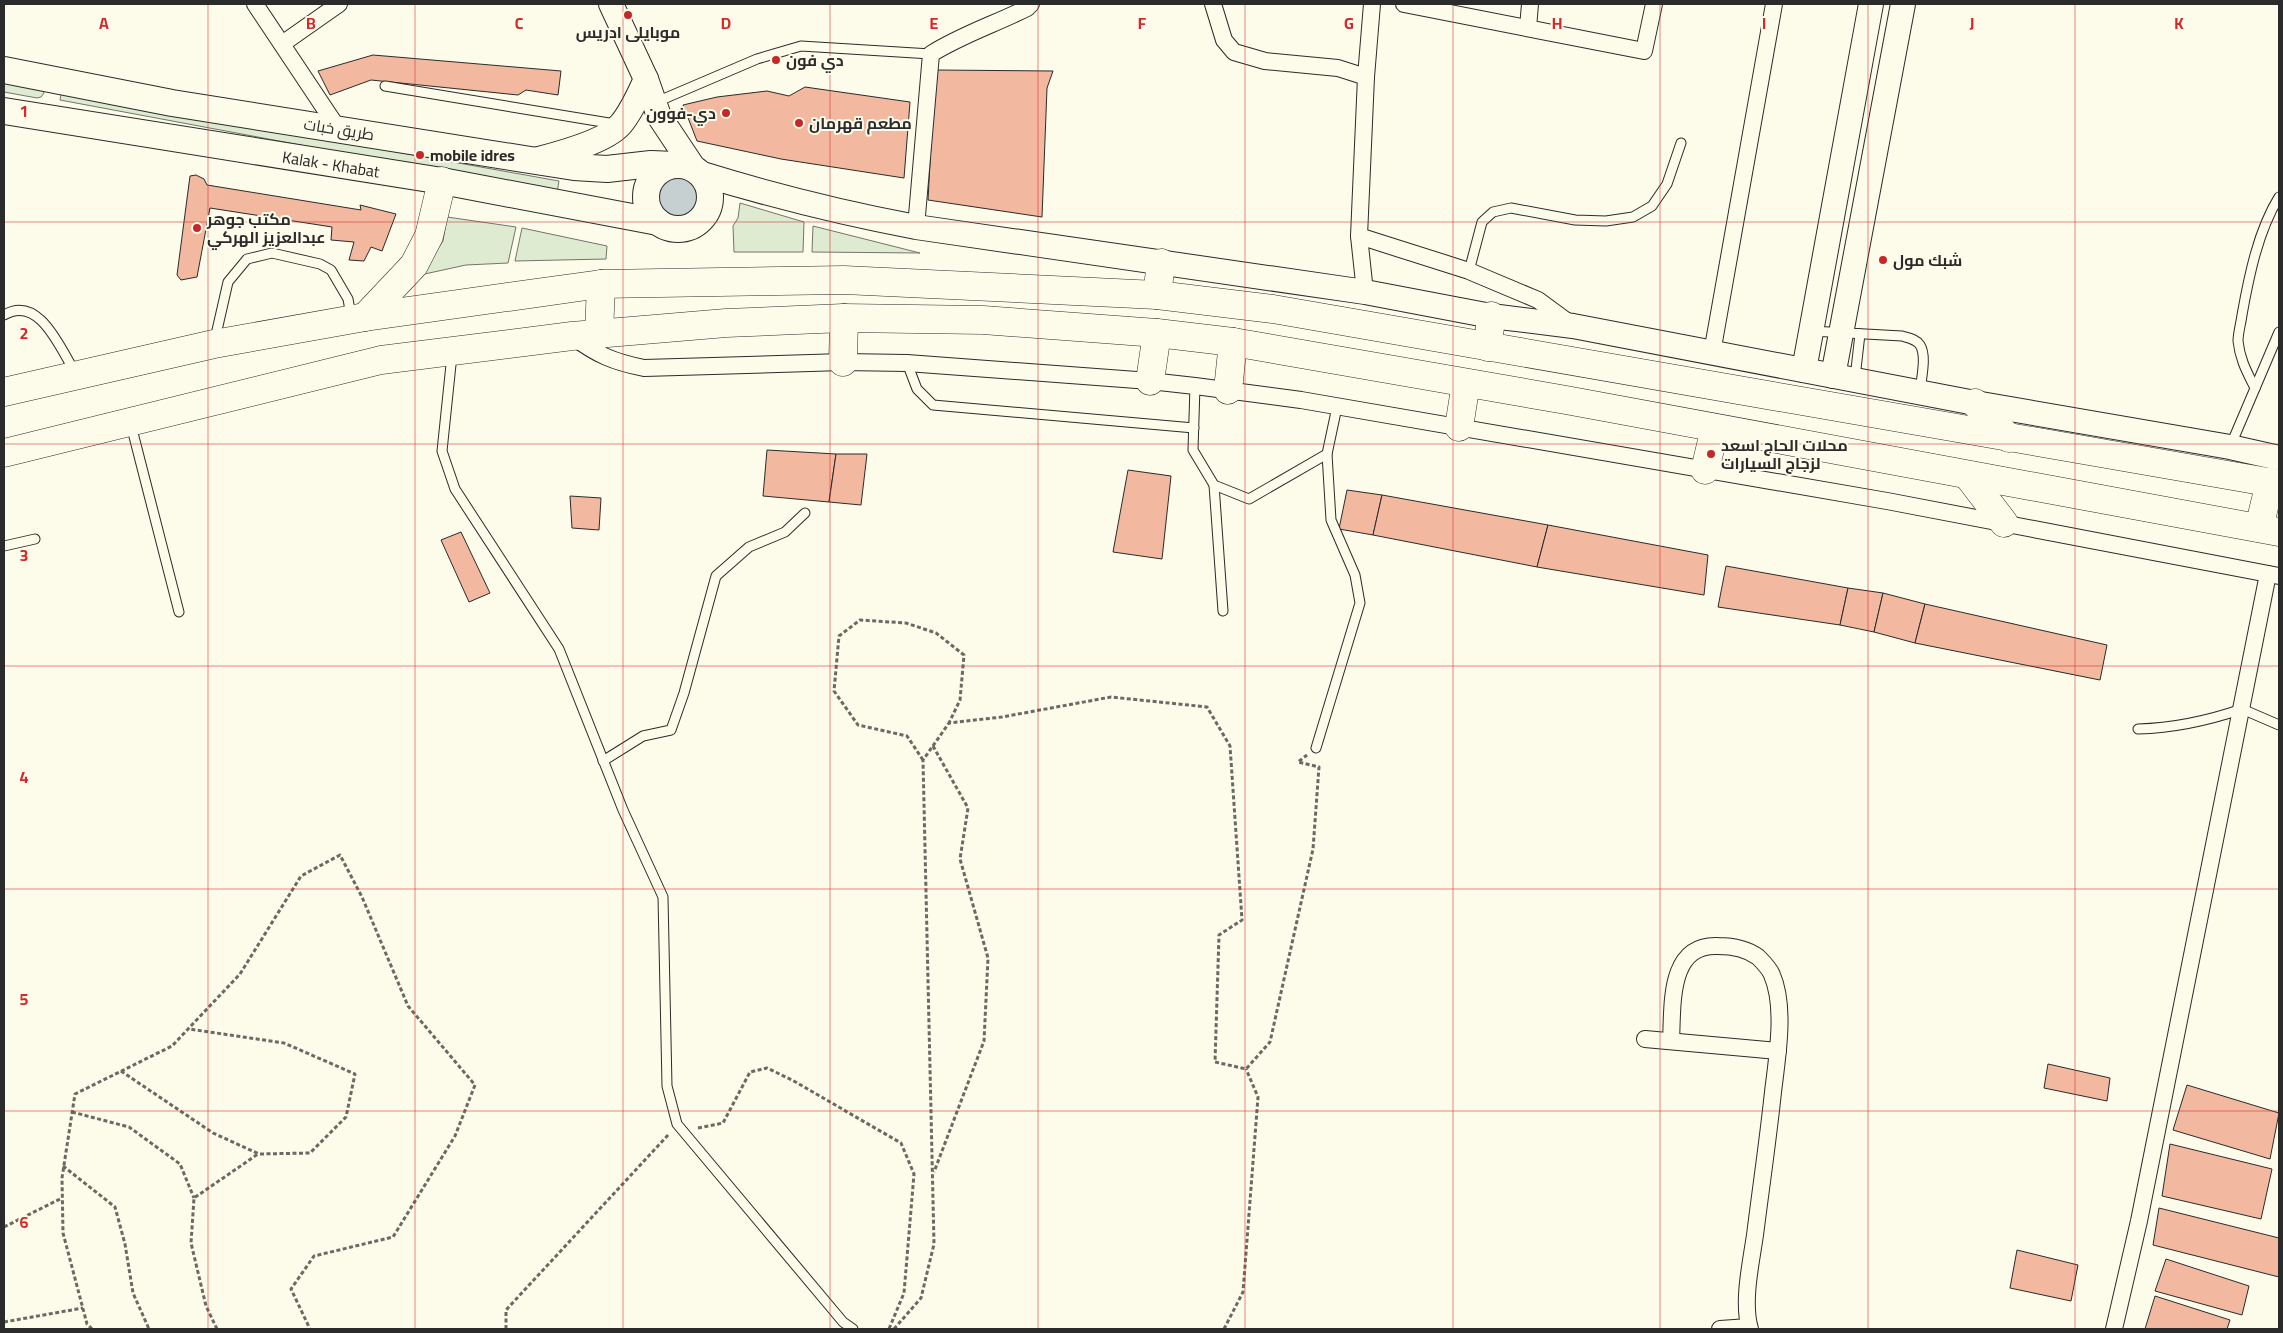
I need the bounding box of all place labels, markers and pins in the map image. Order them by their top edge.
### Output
marker: موبايلى ادريس [622,9,634,21]
place label: موبايلى ادريس [576,17,680,47]
place label: دي فون [786,45,844,75]
marker: دي فون [770,54,782,66]
place label: دي-فوون [646,98,716,128]
marker: دي-فوون [720,107,732,119]
place label: مطعم قهرمان [809,108,912,138]
marker: مطعم قهرمان [793,117,805,129]
place label: mobile idres [430,140,515,170]
marker: mobile idres [414,149,426,161]
place label: مكتب جوهر عبدالعزيز الهركي [206,204,326,252]
marker: مكتب جوهر عبدالعزيز الهركي [191,222,203,234]
place label: شبك مول [1893,245,1962,275]
marker: شبك مول [1877,254,1889,266]
place label: محلات الحاج اسعد لزجاج السيارات [1721,430,1848,478]
marker: محلات الحاج اسعد لزجاج السيارات [1705,448,1717,460]

